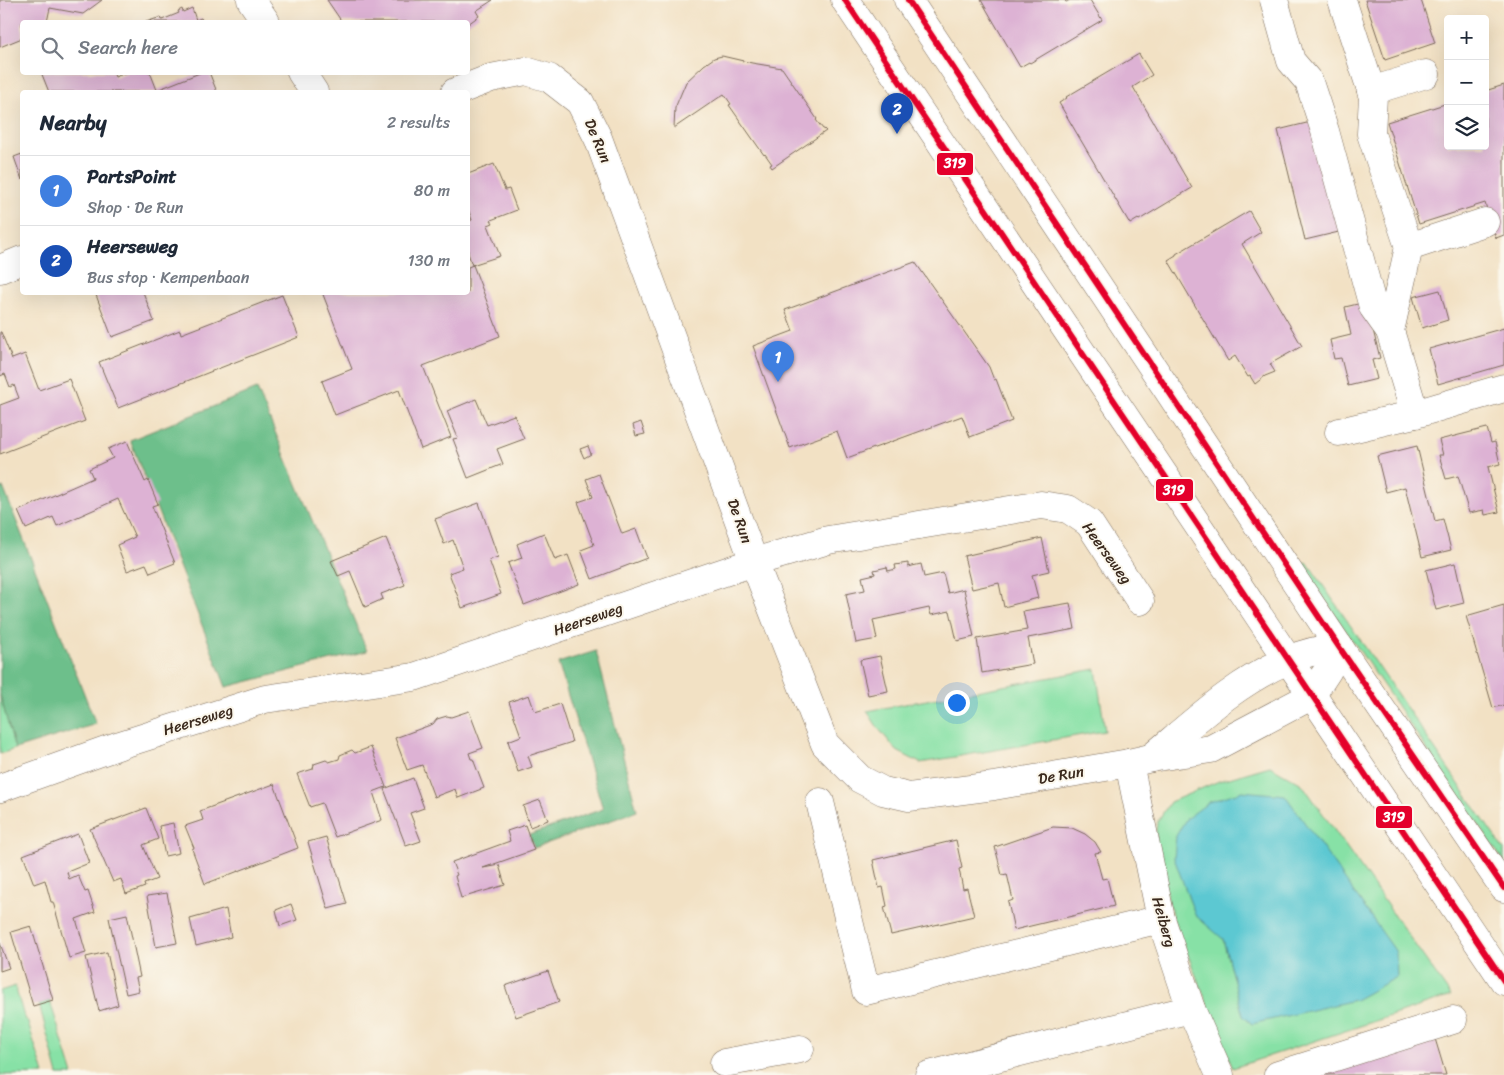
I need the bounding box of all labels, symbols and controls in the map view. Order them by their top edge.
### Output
map controls [1444,15,1489,150]
button: + [1444,15,1489,60]
search box [20,20,470,75]
text: Search here [78,31,178,64]
icon: search [38,34,66,62]
button: − [1444,60,1489,105]
pin: 2 [881,93,913,134]
text: Nearby [40,104,106,142]
button: layers [1444,105,1489,150]
text: 2 results [387,108,450,137]
street label: De Run [577,115,619,167]
text: 319 [943,151,967,176]
line badge: 319 [936,152,974,176]
text: PartsPoint [87,160,177,193]
text: 1 [53,176,59,205]
text: 80 m [414,176,450,205]
text: Shop · De Run [87,193,183,222]
text: Heerseweg [87,230,178,263]
text: 2 [51,246,61,275]
text: 130 m [408,246,450,275]
text: Bus stop · Kempenbaan [87,263,249,292]
pin: 1 [762,341,794,382]
line badge: 319 [1155,478,1194,502]
text: 319 [1162,478,1186,503]
street label: De Run [720,495,760,547]
street label: Heerseweg [1075,516,1139,590]
street label: Heerseweg [550,595,627,643]
your location [944,690,970,716]
street label: Heerseweg [160,697,237,743]
street label: De Run [1036,758,1086,792]
line badge: 319 [1375,805,1413,829]
text: 319 [1382,805,1406,830]
street label: Heiberg [1144,894,1184,950]

